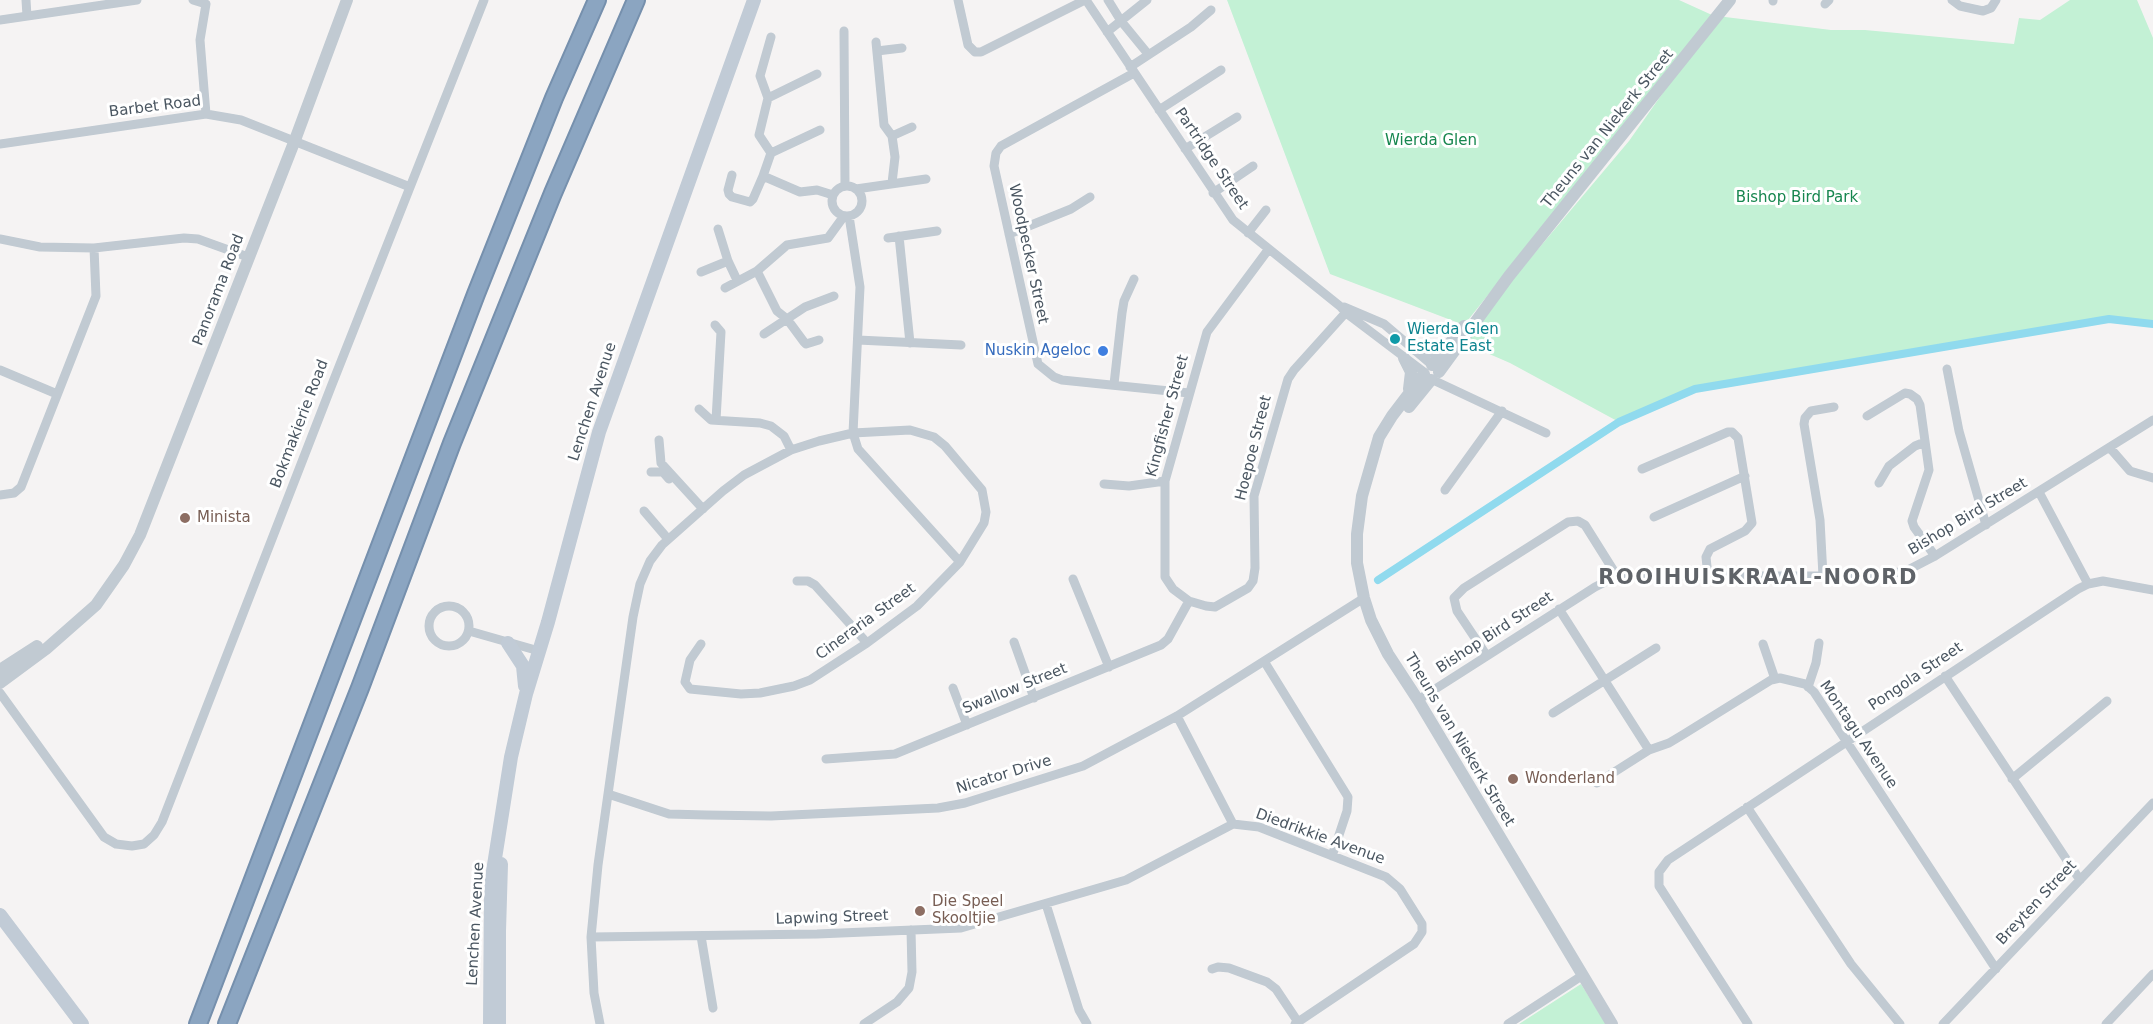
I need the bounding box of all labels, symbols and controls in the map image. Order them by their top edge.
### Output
street label: Theuns van Niekerk Street [1538,46,1678,212]
street label: Barbet Road [108,92,202,122]
street label: Partridge Street [1170,105,1252,213]
park label: Wierda Glen [1385,132,1477,150]
street label: Woodpecker Street [1004,182,1052,326]
park label: Bishop Bird Park [1736,189,1858,207]
street label: Panorama Road [189,232,249,348]
place label: Wierda Glen Estate East [1407,321,1499,356]
marker: Wierda Glen Estate East [1388,332,1402,346]
street label: Lenchen Avenue [565,340,621,464]
place label: Nuskin Ageloc [985,342,1091,360]
marker: Nuskin Ageloc [1096,344,1110,358]
street label: Kingfisher Street [1143,353,1193,479]
street label: Bokmakierie Road [267,357,333,491]
street label: Hoepoe Street [1232,393,1276,503]
street label: Bishop Bird Street [1905,474,2031,560]
place label: Minista [197,509,251,527]
marker: Minista [178,511,192,525]
district label: ROOIHUISKRAAL-NOORD [1598,566,1918,592]
street label: Cineraria Street [813,580,919,664]
street label: Bishop Bird Street [1433,589,1557,677]
street label: Pongola Street [1866,639,1966,715]
street label: Theuns van Niekerk Street [1400,650,1518,830]
street label: Swallow Street [960,660,1070,718]
street label: Montagu Avenue [1815,678,1901,792]
street label: Nicator Drive [954,752,1054,798]
place label: Wonderland [1525,770,1615,788]
marker: Wonderland [1506,772,1520,786]
street label: Diedrikkie Avenue [1253,805,1387,869]
street label: Breyten Street [1993,857,2081,949]
street label: Lenchen Avenue [464,862,488,986]
place label: Die Speel Skooltjie [932,893,1003,928]
marker: Die Speel Skooltjie [913,904,927,918]
street label: Lapwing Street [775,907,889,929]

